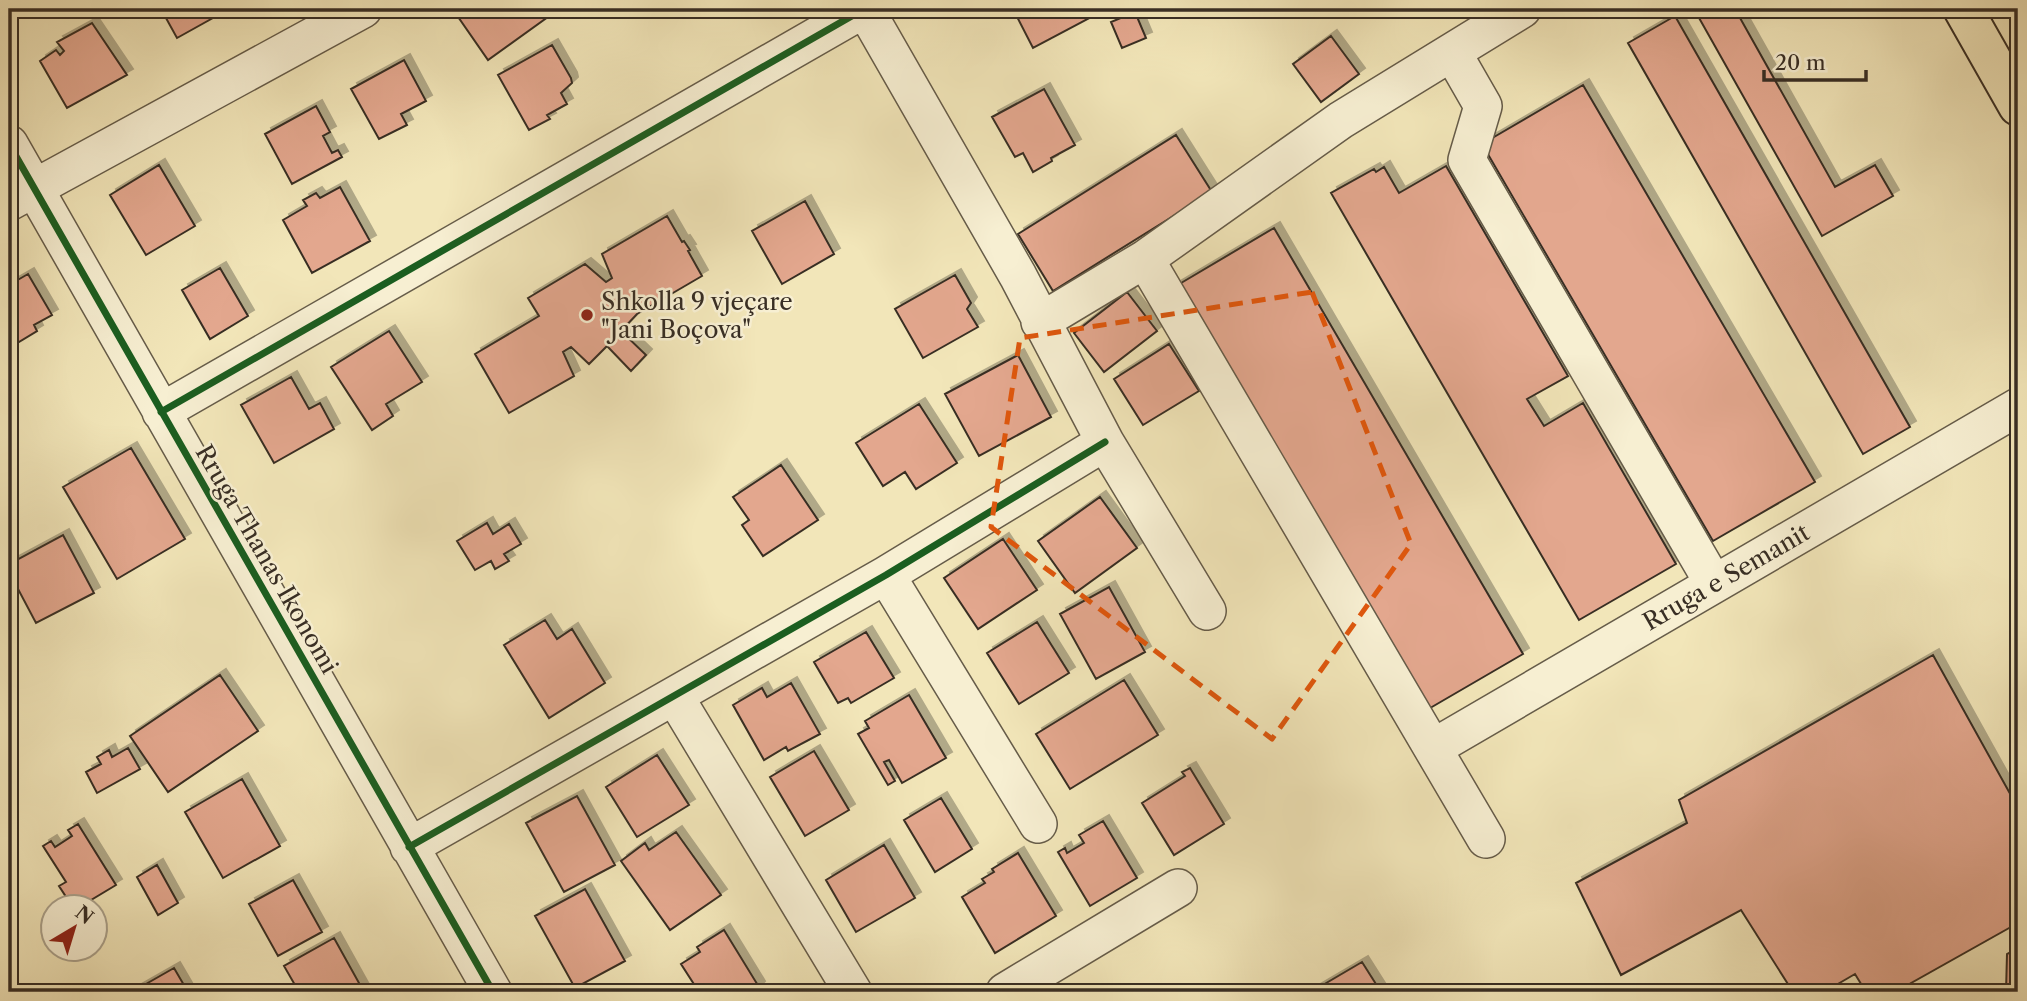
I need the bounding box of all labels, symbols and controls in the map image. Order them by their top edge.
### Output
scale bar [1764,38,1866,82]
text: 20 m [1775,50,1826,75]
place label: Shkolla 9 vjeçare "Jani Boçova" [601,287,793,344]
marker: Shkolla 9 vjeçare "Jani Boçova" [579,307,595,323]
street label: Rruga Thanas Ikonomi [190,439,344,679]
street label: Rruga e Semanit [1638,517,1815,636]
north arrow [38,892,108,962]
text: N [71,901,98,929]

